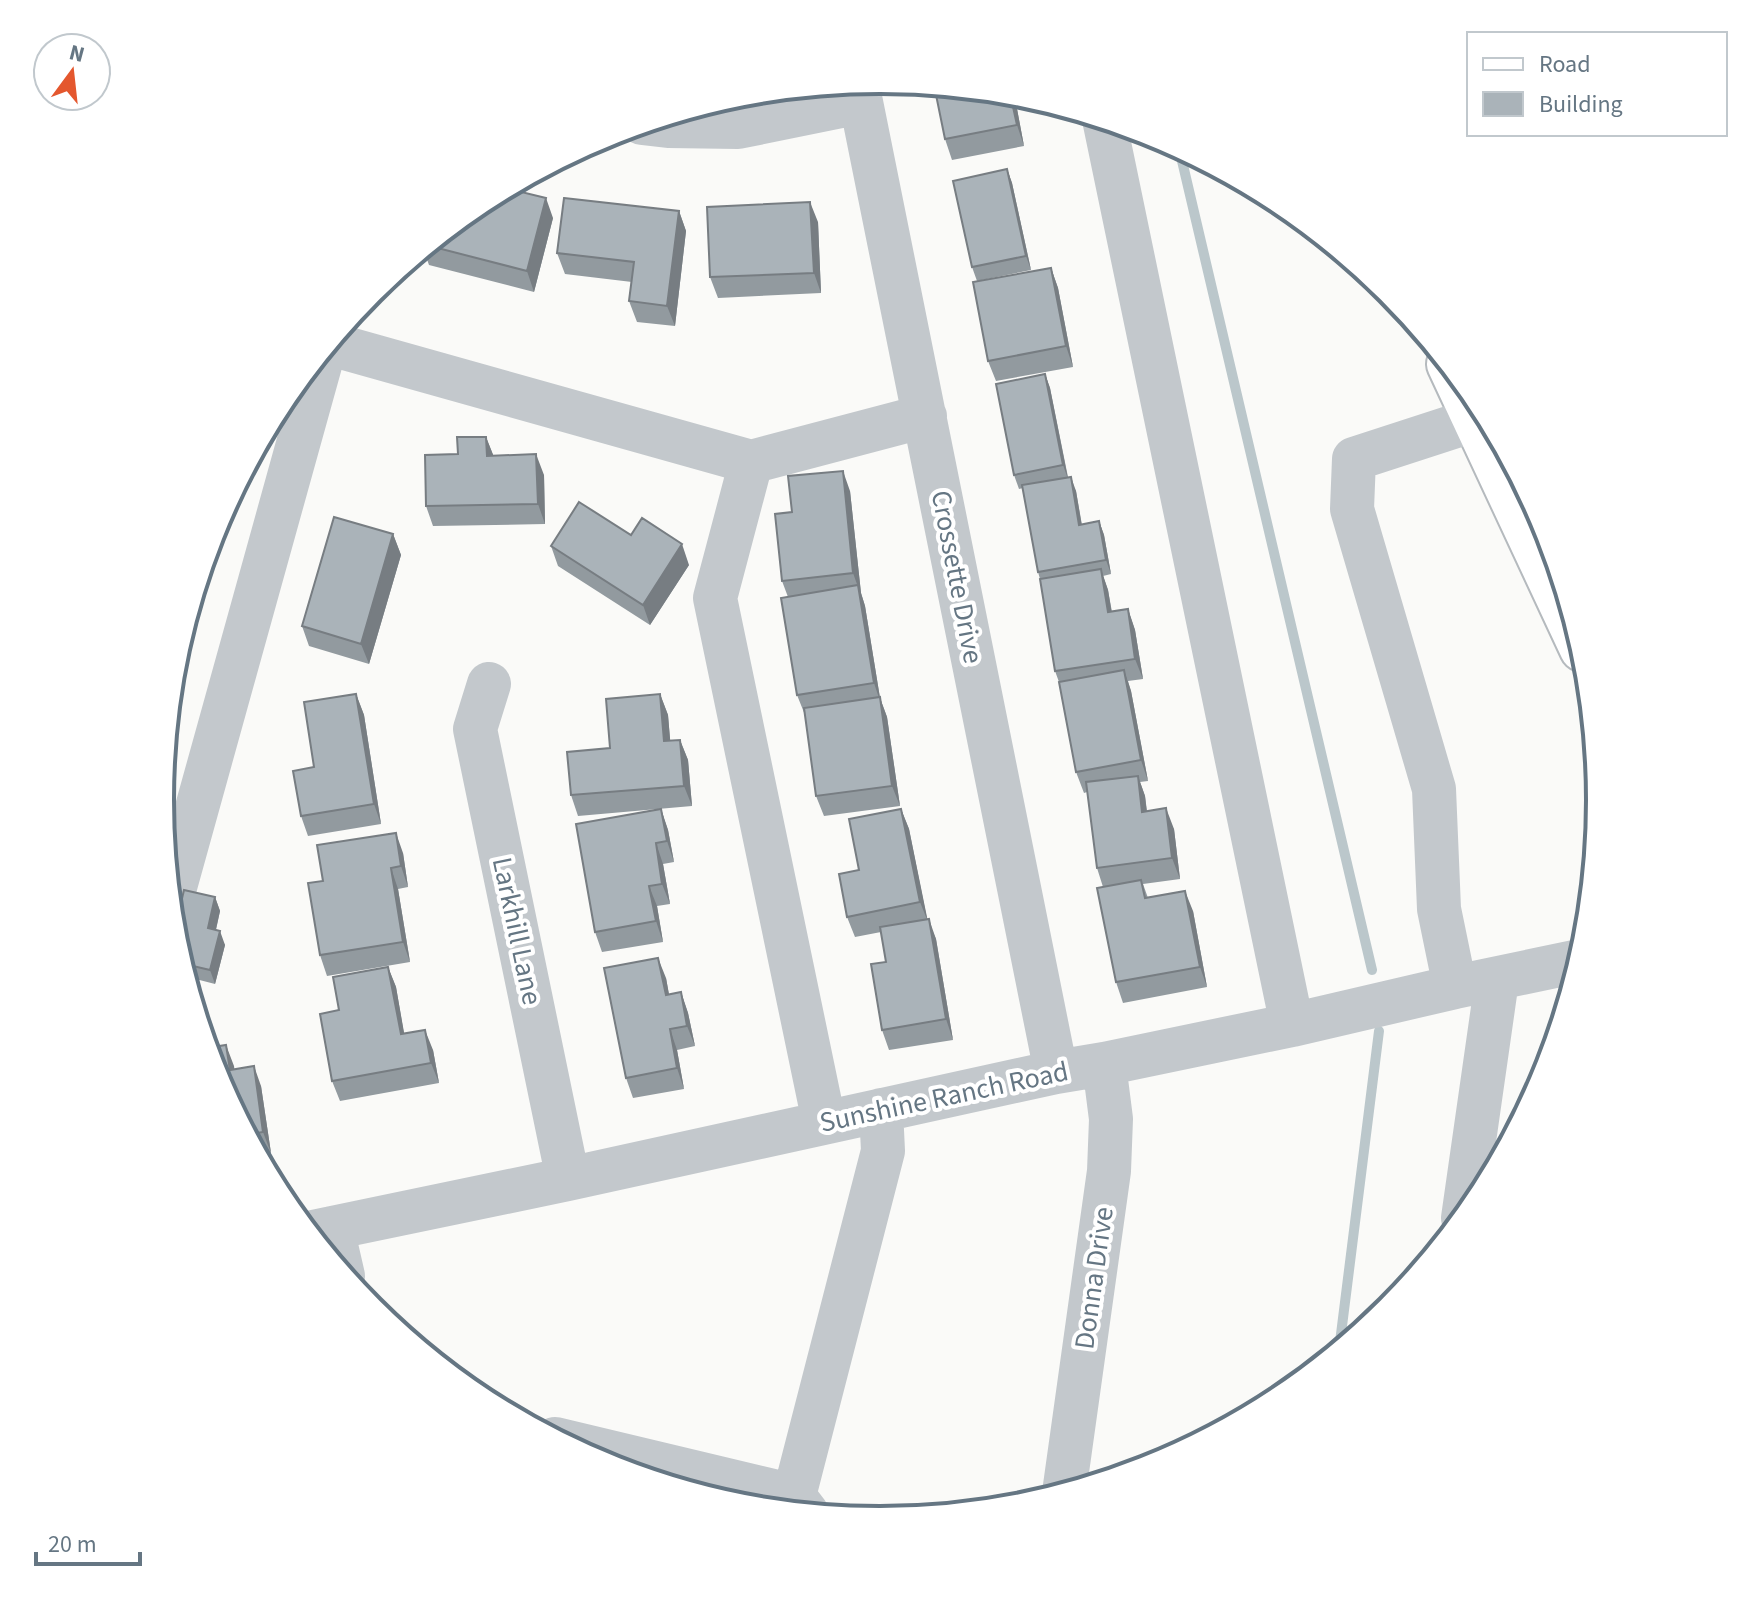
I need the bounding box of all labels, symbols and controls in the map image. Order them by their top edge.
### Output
north arrow [32,32,112,112]
legend [1467,32,1727,136]
text: N [66,36,88,71]
text: Road [1539,47,1591,82]
text: Building [1539,87,1623,122]
street label: Crossette Drive [921,487,993,667]
street label: Larkhill Lane [482,853,552,1009]
street label: Sunshine Ranch Road [816,1051,1072,1143]
street label: Donna Drive [1064,1204,1124,1352]
scale bar [36,1516,140,1566]
text: 20 m [48,1527,97,1562]

